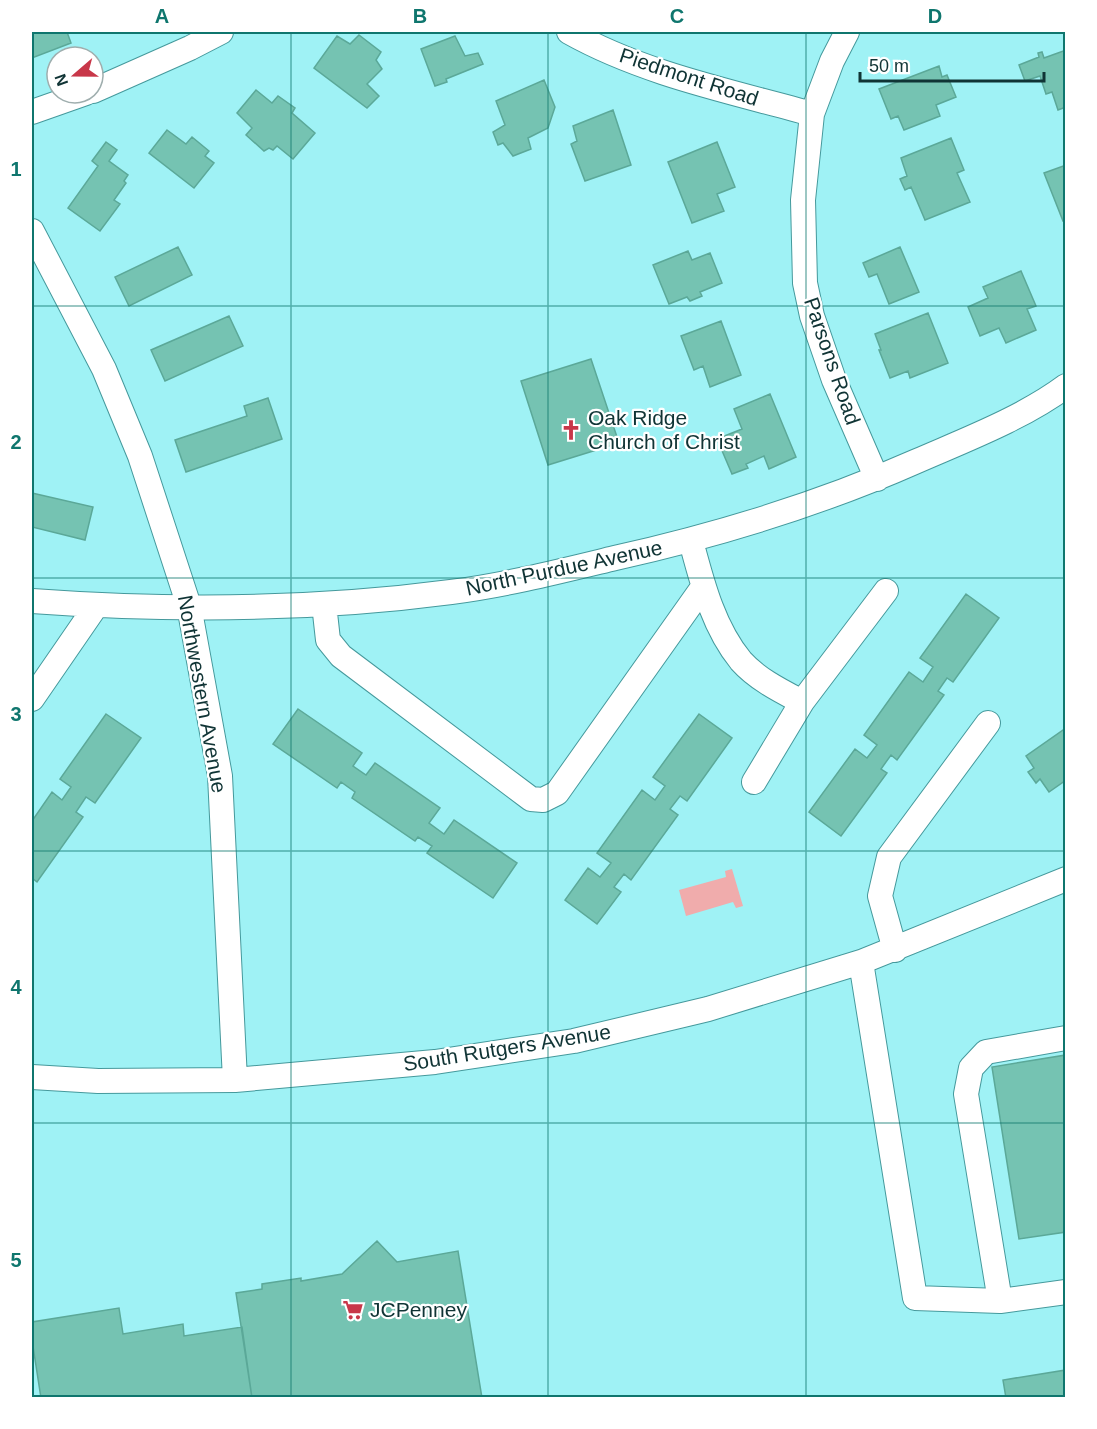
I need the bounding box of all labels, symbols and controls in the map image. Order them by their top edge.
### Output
text: A [155,5,169,27]
text: B [413,5,427,27]
text: C [670,5,684,27]
text: D [928,5,942,27]
street label: Piedmont Road [617,43,762,110]
north arrow [45,45,105,105]
scale bar [860,45,1044,83]
text: 50 m [869,56,909,76]
text: N [51,72,71,88]
text: 1 [10,158,22,180]
street label: Parsons Road [800,294,865,427]
place label: Oak Ridge Church of Christ [588,406,740,453]
church icon: Oak Ridge Church of Christ [559,418,583,442]
text: 2 [10,431,22,453]
street label: North Purdue Avenue [463,535,664,600]
street label: Northwestern Avenue [174,593,231,795]
text: 3 [10,703,22,725]
text: 4 [10,976,22,998]
street label: South Rutgers Avenue [402,1020,612,1075]
text: 5 [10,1249,22,1271]
supermarket icon: JCPenney [341,1298,365,1322]
place label: JCPenney [370,1298,467,1321]

